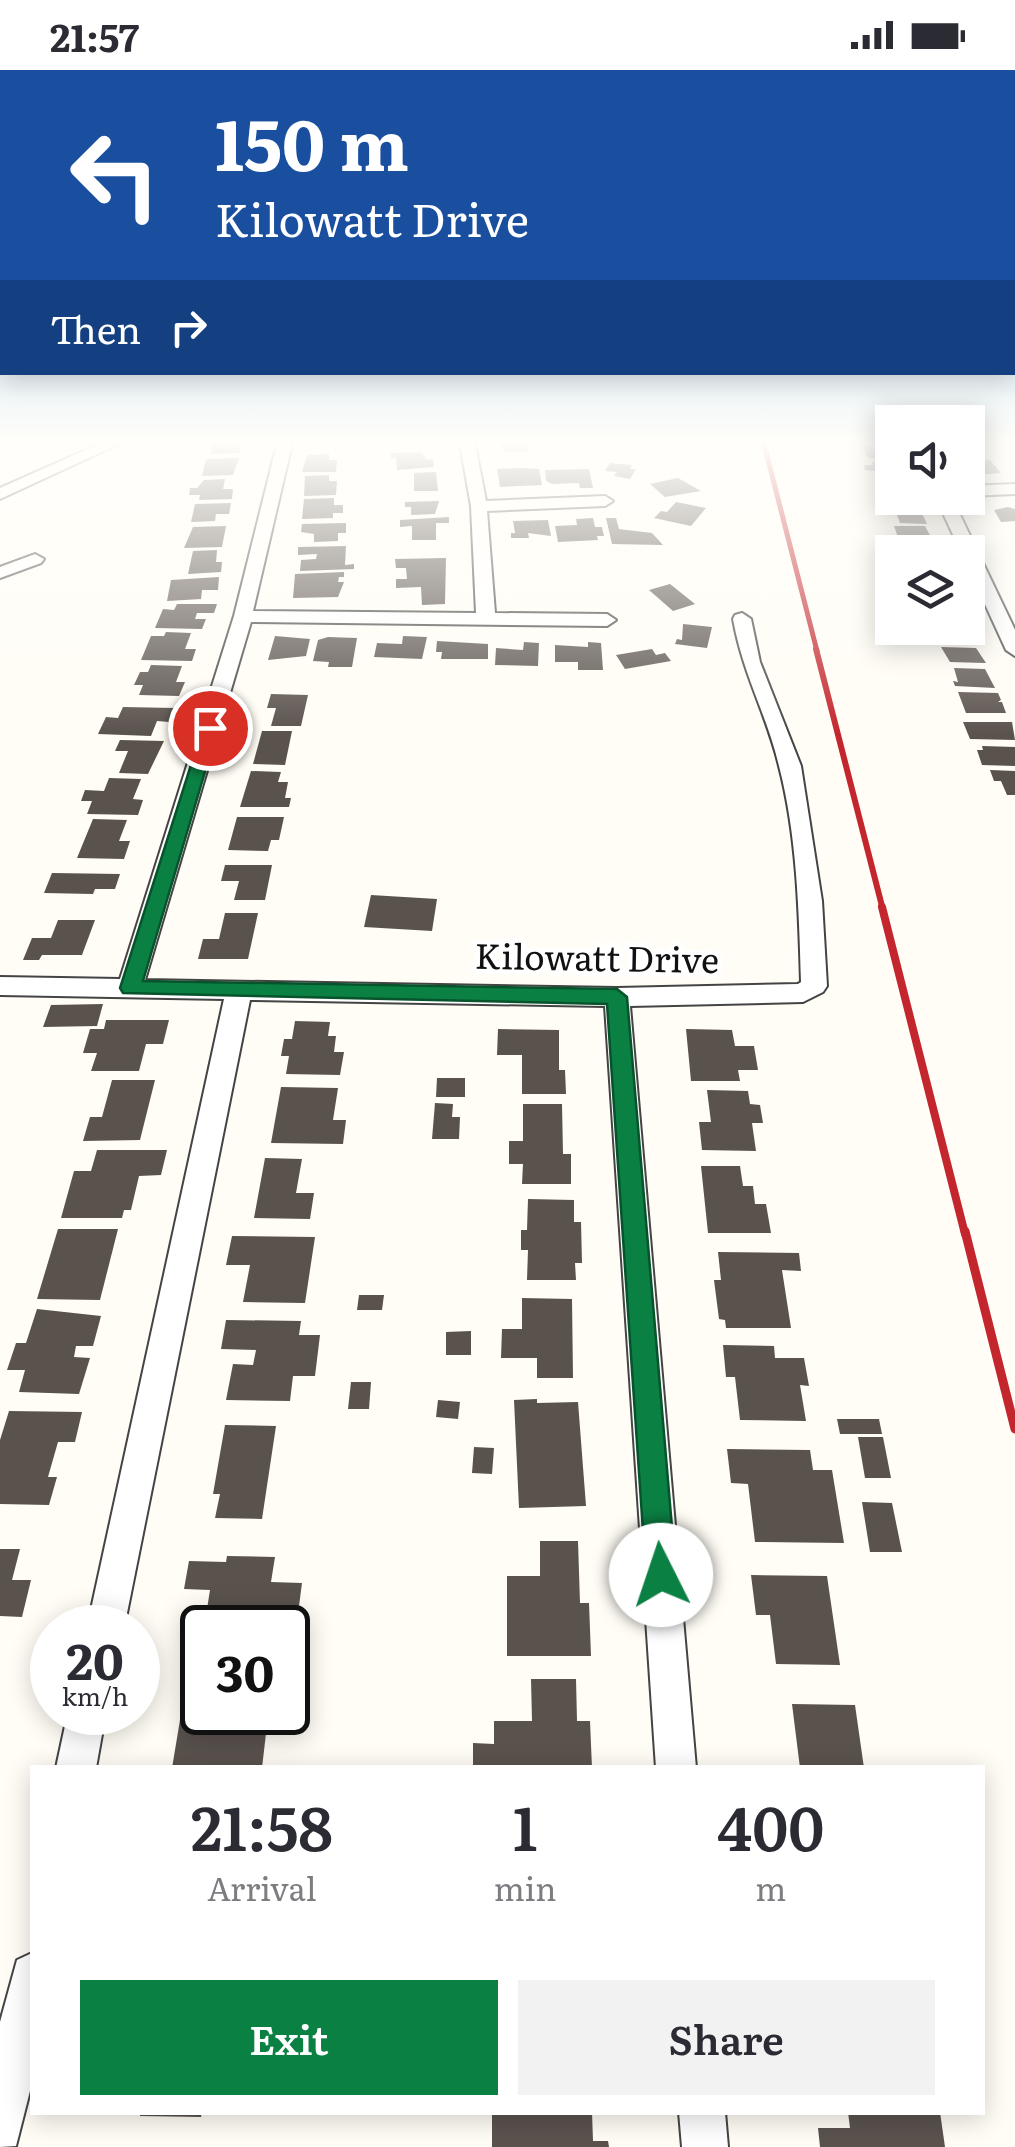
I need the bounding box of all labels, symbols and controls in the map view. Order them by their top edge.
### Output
text: 21:57 [50,7,139,64]
text: 150 m [215,89,409,193]
icon: left [50,110,180,240]
text: Kilowatt Drive [215,184,529,251]
text: Then [50,299,141,356]
icon: right [161,300,216,355]
map controls [875,405,985,645]
button: sound [875,405,985,515]
button: layers [875,535,985,645]
pin [168,686,253,771]
icon: arrive [183,701,238,756]
street label: Kilowatt Drive [474,928,720,984]
position arrow [609,1523,713,1627]
speed limit sign: 30 [180,1605,310,1735]
text: 20 [66,1621,124,1695]
text: km/h [62,1677,128,1714]
text: 21:58 [191,1780,333,1869]
text: 1 [513,1780,537,1869]
text: 400 [717,1780,824,1869]
text: Arrival [207,1863,316,1911]
text: min [494,1863,557,1911]
text: m [755,1863,786,1911]
button: Exit [80,1980,498,2095]
button: Share [518,1980,935,2095]

